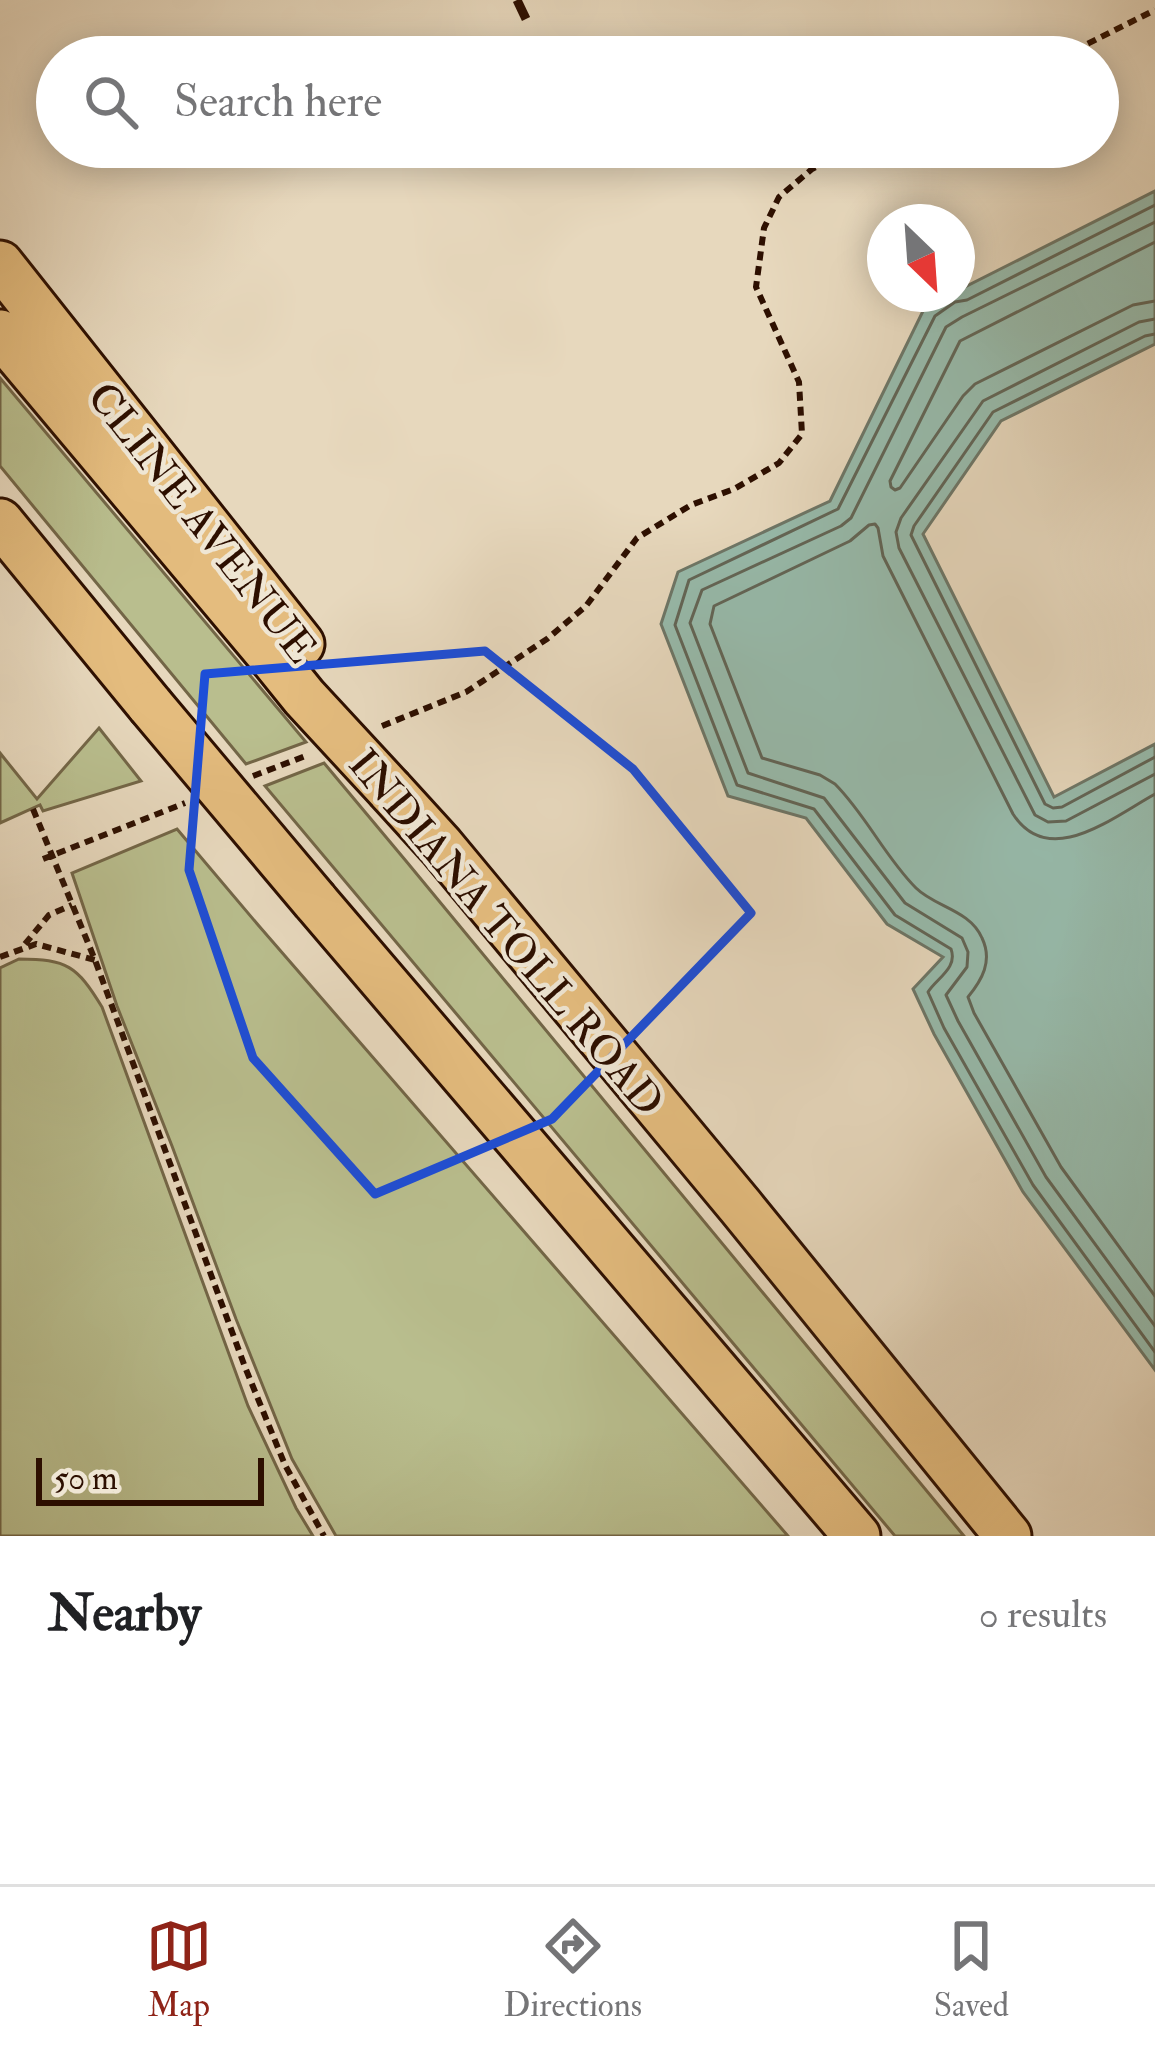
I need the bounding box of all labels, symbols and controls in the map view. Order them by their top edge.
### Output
search box [36,36,1119,168]
icon: search [78,69,144,135]
text: Search here [174,74,382,130]
north arrow [867,204,975,312]
street label: CLINE AVENUE [76,373,327,674]
street label: INDIANA TOLL ROAD [337,739,674,1127]
scale bar [36,1452,264,1505]
text: 50 m [54,1458,118,1499]
text: Nearby [48,1582,201,1646]
text: 0 results [979,1590,1107,1639]
tab: Map [146,1913,212,2026]
tab: Directions [504,1913,642,2026]
tab: Saved [934,1913,1009,2026]

